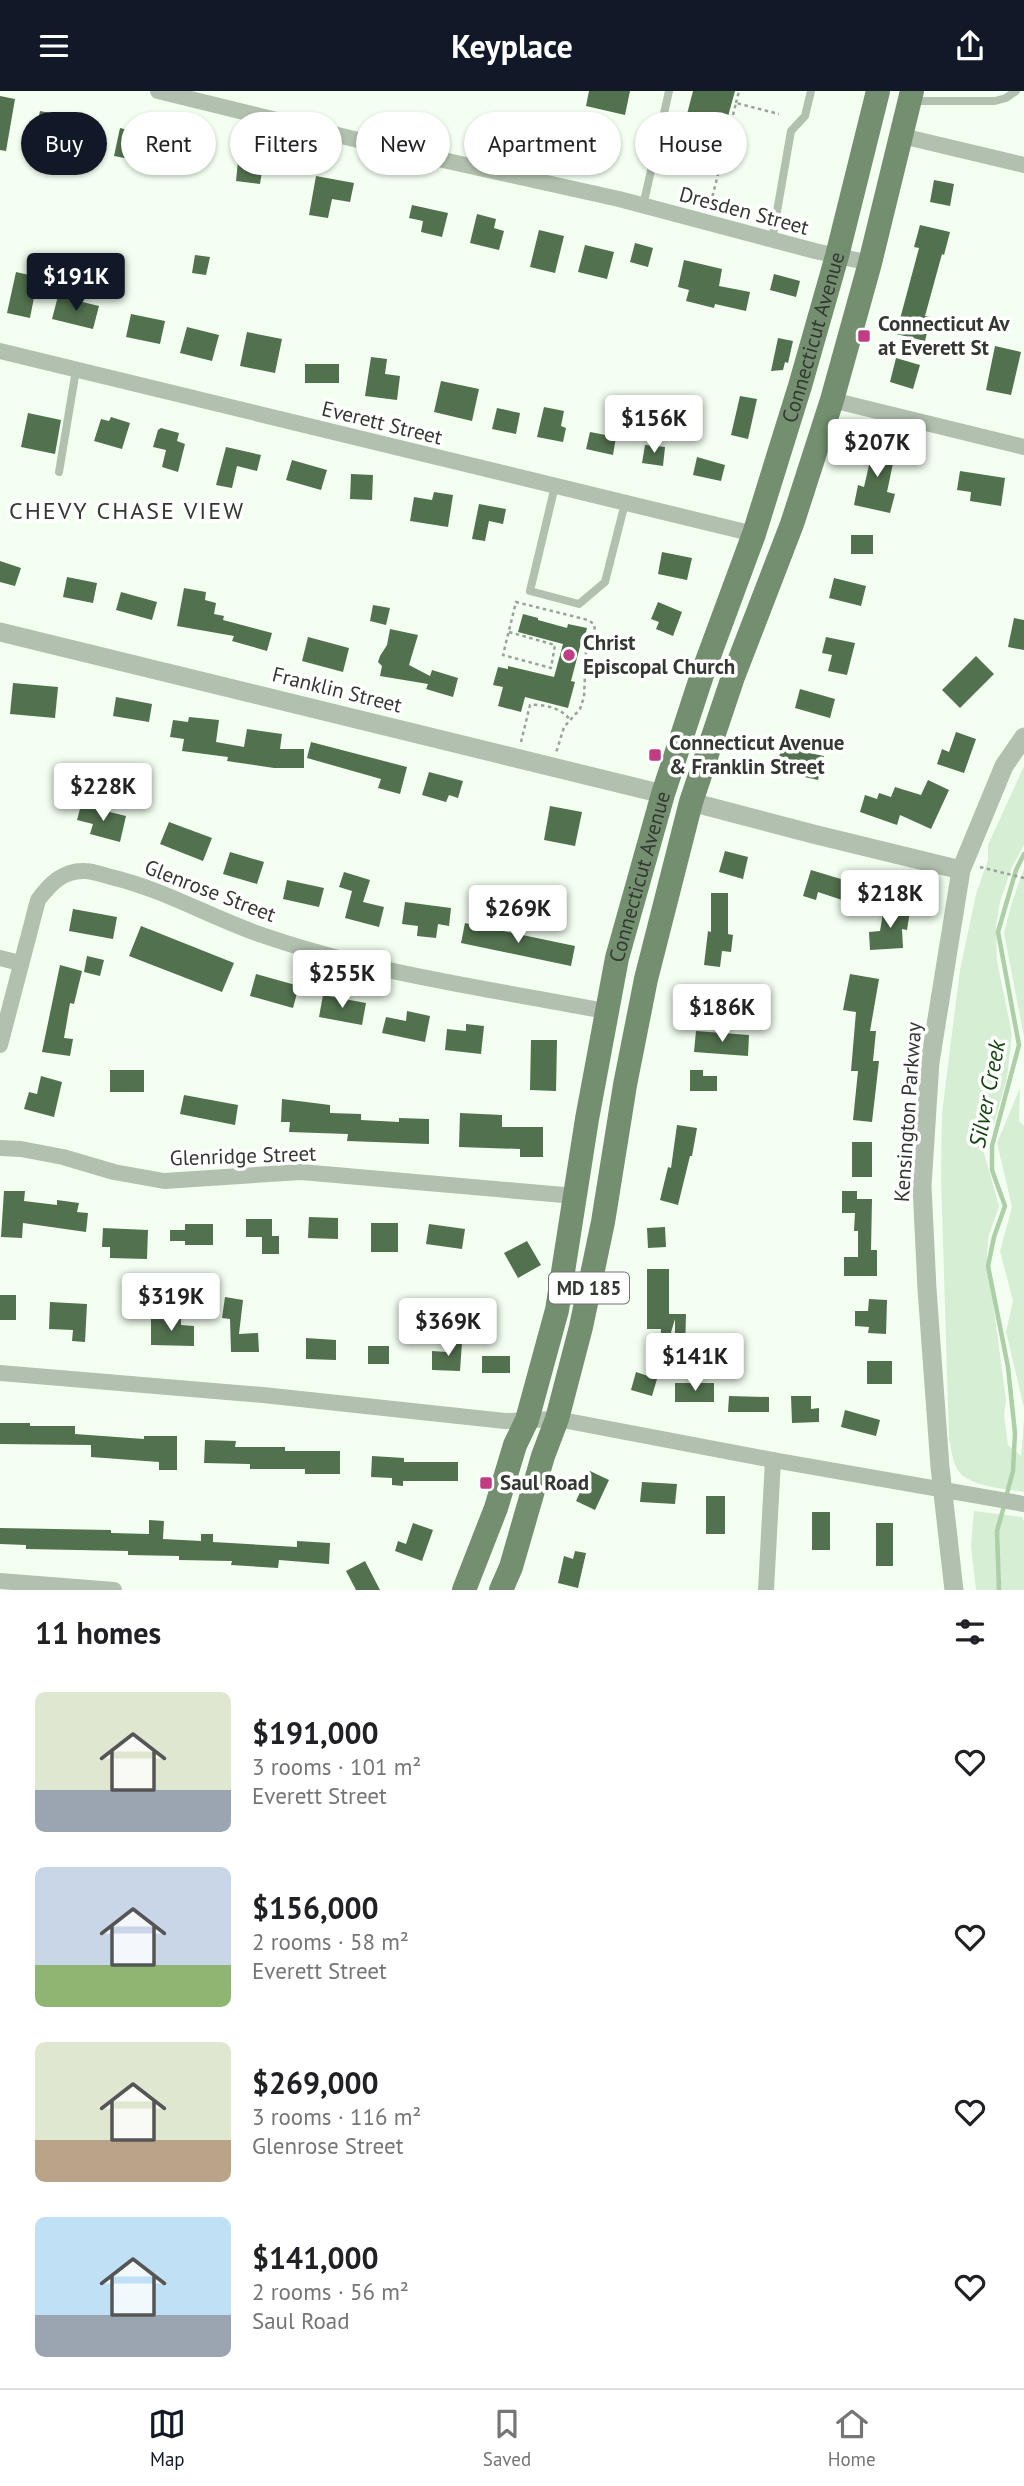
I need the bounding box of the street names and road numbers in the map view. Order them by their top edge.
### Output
street label: Dresden Street [676,180,812,241]
street label: Connecticut Avenue [775,249,851,426]
street label: Everett Street [319,395,445,451]
street label: Franklin Street [270,660,405,719]
street label: Connecticut Avenue [602,788,676,965]
street label: Glenrose Street [141,853,280,928]
street label: Kensington Parkway [888,1021,927,1203]
street label: Glenridge Street [169,1139,317,1172]
road number: MD 185 [549,1273,629,1303]

